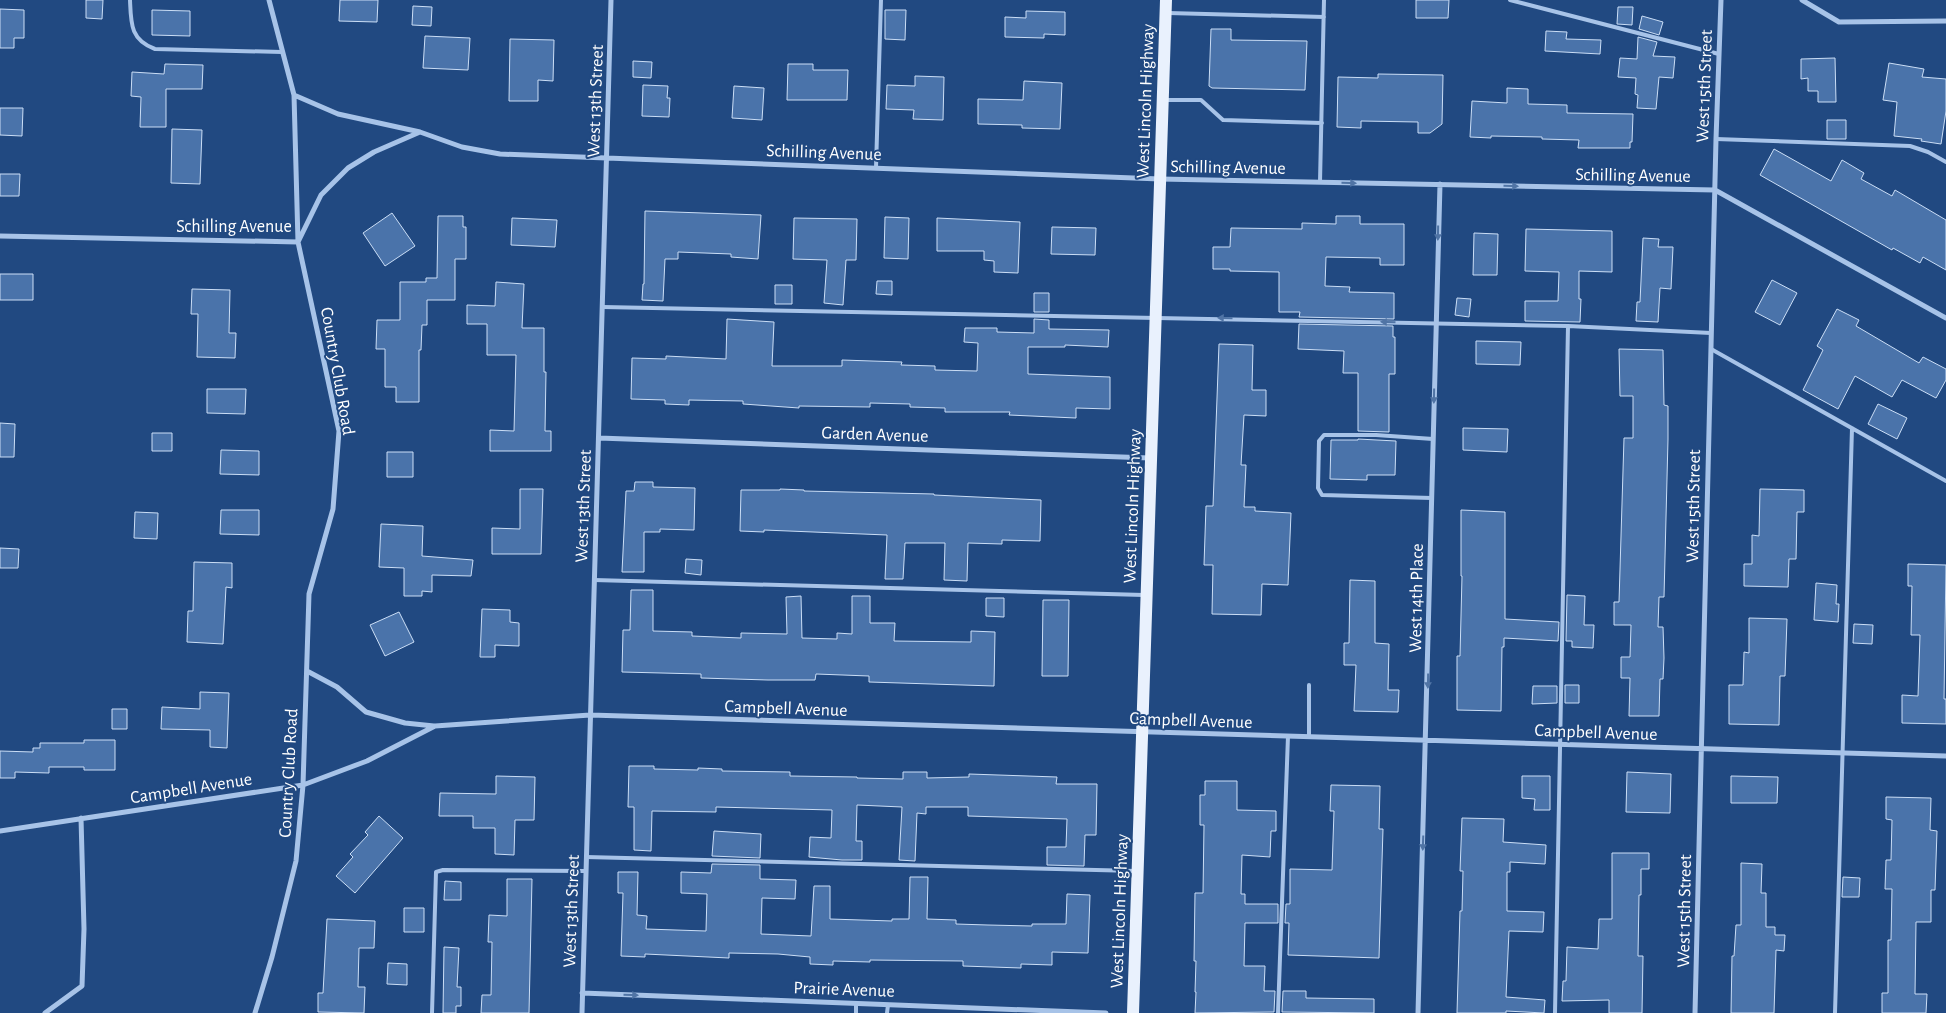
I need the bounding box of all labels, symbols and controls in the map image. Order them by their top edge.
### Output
street label: West Lincoln Highway [1134,23,1158,179]
street label: West 15th Street [1694,29,1716,143]
street label: West 13th Street [585,44,607,158]
street label: Schilling Avenue [766,142,882,164]
street label: Schilling Avenue [1170,158,1286,178]
street label: Schilling Avenue [1575,166,1691,186]
one-way arrow [1341,179,1357,187]
one-way arrow [1503,182,1519,190]
street label: Schilling Avenue [176,218,292,236]
one-way arrow [1434,225,1442,241]
street label: Country Club Road [317,306,357,437]
one-way arrow [1217,314,1233,322]
one-way arrow [1379,318,1395,326]
one-way arrow [1430,388,1438,404]
street label: Garden Avenue [821,424,929,446]
street label: West Lincoln Highway [1121,428,1145,584]
street label: West 13th Street [573,449,595,563]
street label: West 15th Street [1684,449,1704,563]
street label: West 14th Place [1407,543,1427,653]
one-way arrow [1423,673,1431,689]
street label: Campbell Avenue [724,698,848,720]
street label: Country Club Road [277,708,301,838]
street label: Campbell Avenue [1129,710,1253,732]
street label: Campbell Avenue [1534,722,1658,744]
street label: Campbell Avenue [129,770,253,807]
street label: West Lincoln Highway [1108,833,1132,989]
one-way arrow [1419,835,1427,851]
street label: West 13th Street [561,854,583,968]
street label: West 15th Street [1675,854,1695,968]
street label: Prairie Avenue [793,979,895,1001]
one-way arrow [623,992,639,1000]

